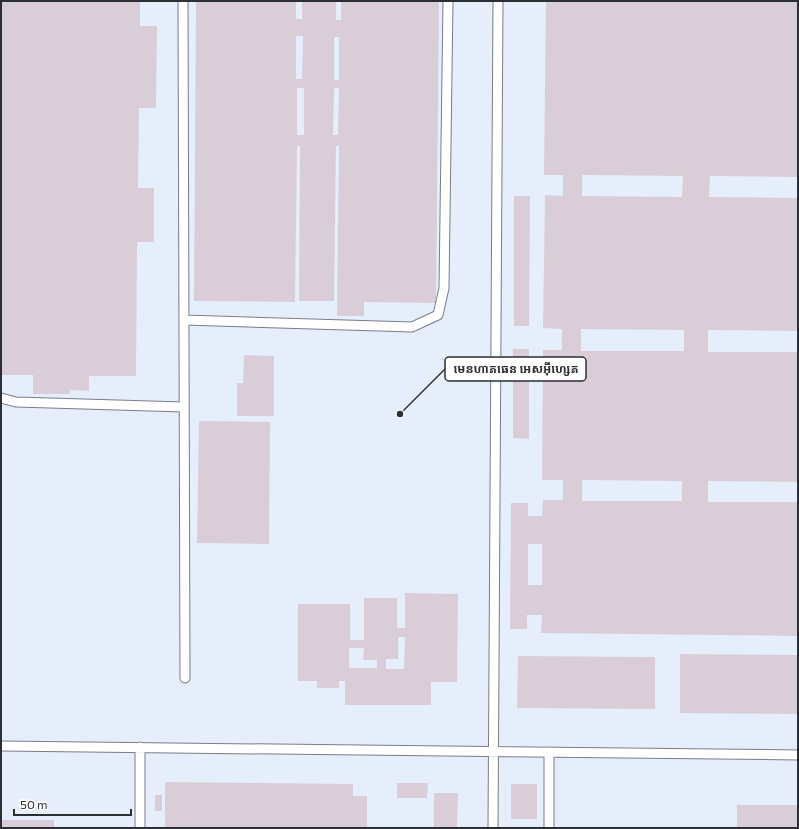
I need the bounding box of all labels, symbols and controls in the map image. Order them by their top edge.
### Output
callout: មេនហាតធេន អេសអ៊ីហ្សេត [445,357,586,381]
text: មេនហាតធេន អេសអ៊ីហ្សេត [453,361,579,376]
scale bar [14,791,131,817]
text: 50 m [20,797,48,811]

